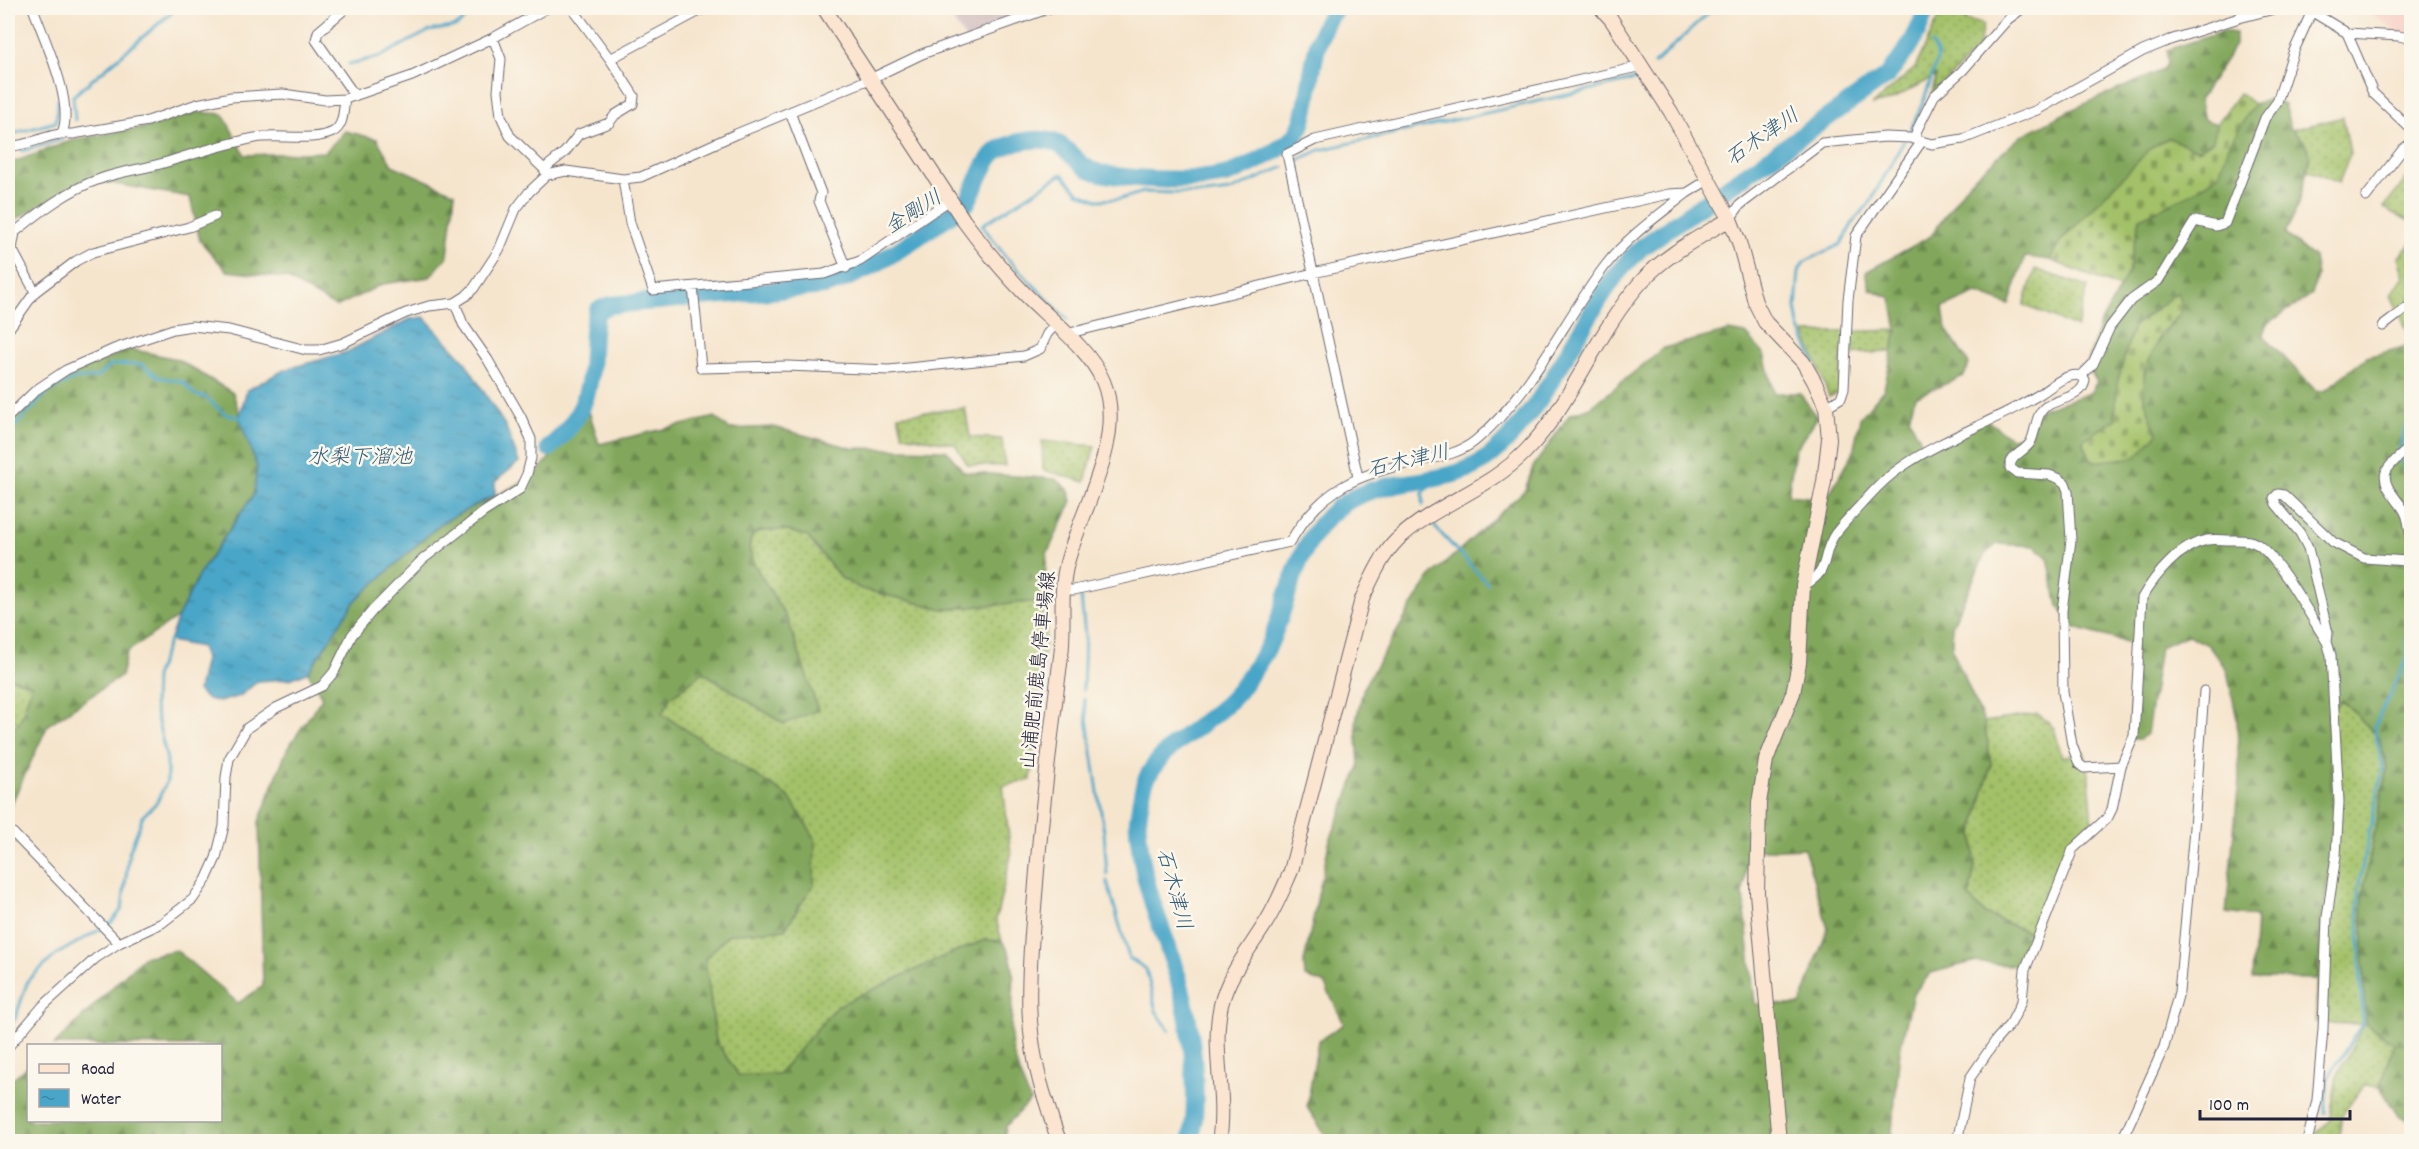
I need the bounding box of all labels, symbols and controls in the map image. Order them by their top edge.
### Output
water label: 石木津川 [1721,102,1807,175]
water label: 金剛川 [880,184,949,243]
water label: 石木津川 [1364,439,1453,487]
water label: 水梨下溜池 [308,444,413,474]
street label: 山浦肥前鹿島停車場線 [1016,569,1064,771]
water label: 石木津川 [1147,845,1197,934]
legend [27,1044,222,1122]
text: Road [81,1058,115,1083]
scale bar [2200,1083,2350,1121]
text: Water [81,1088,121,1113]
text: 100 m [2209,1094,2249,1119]

